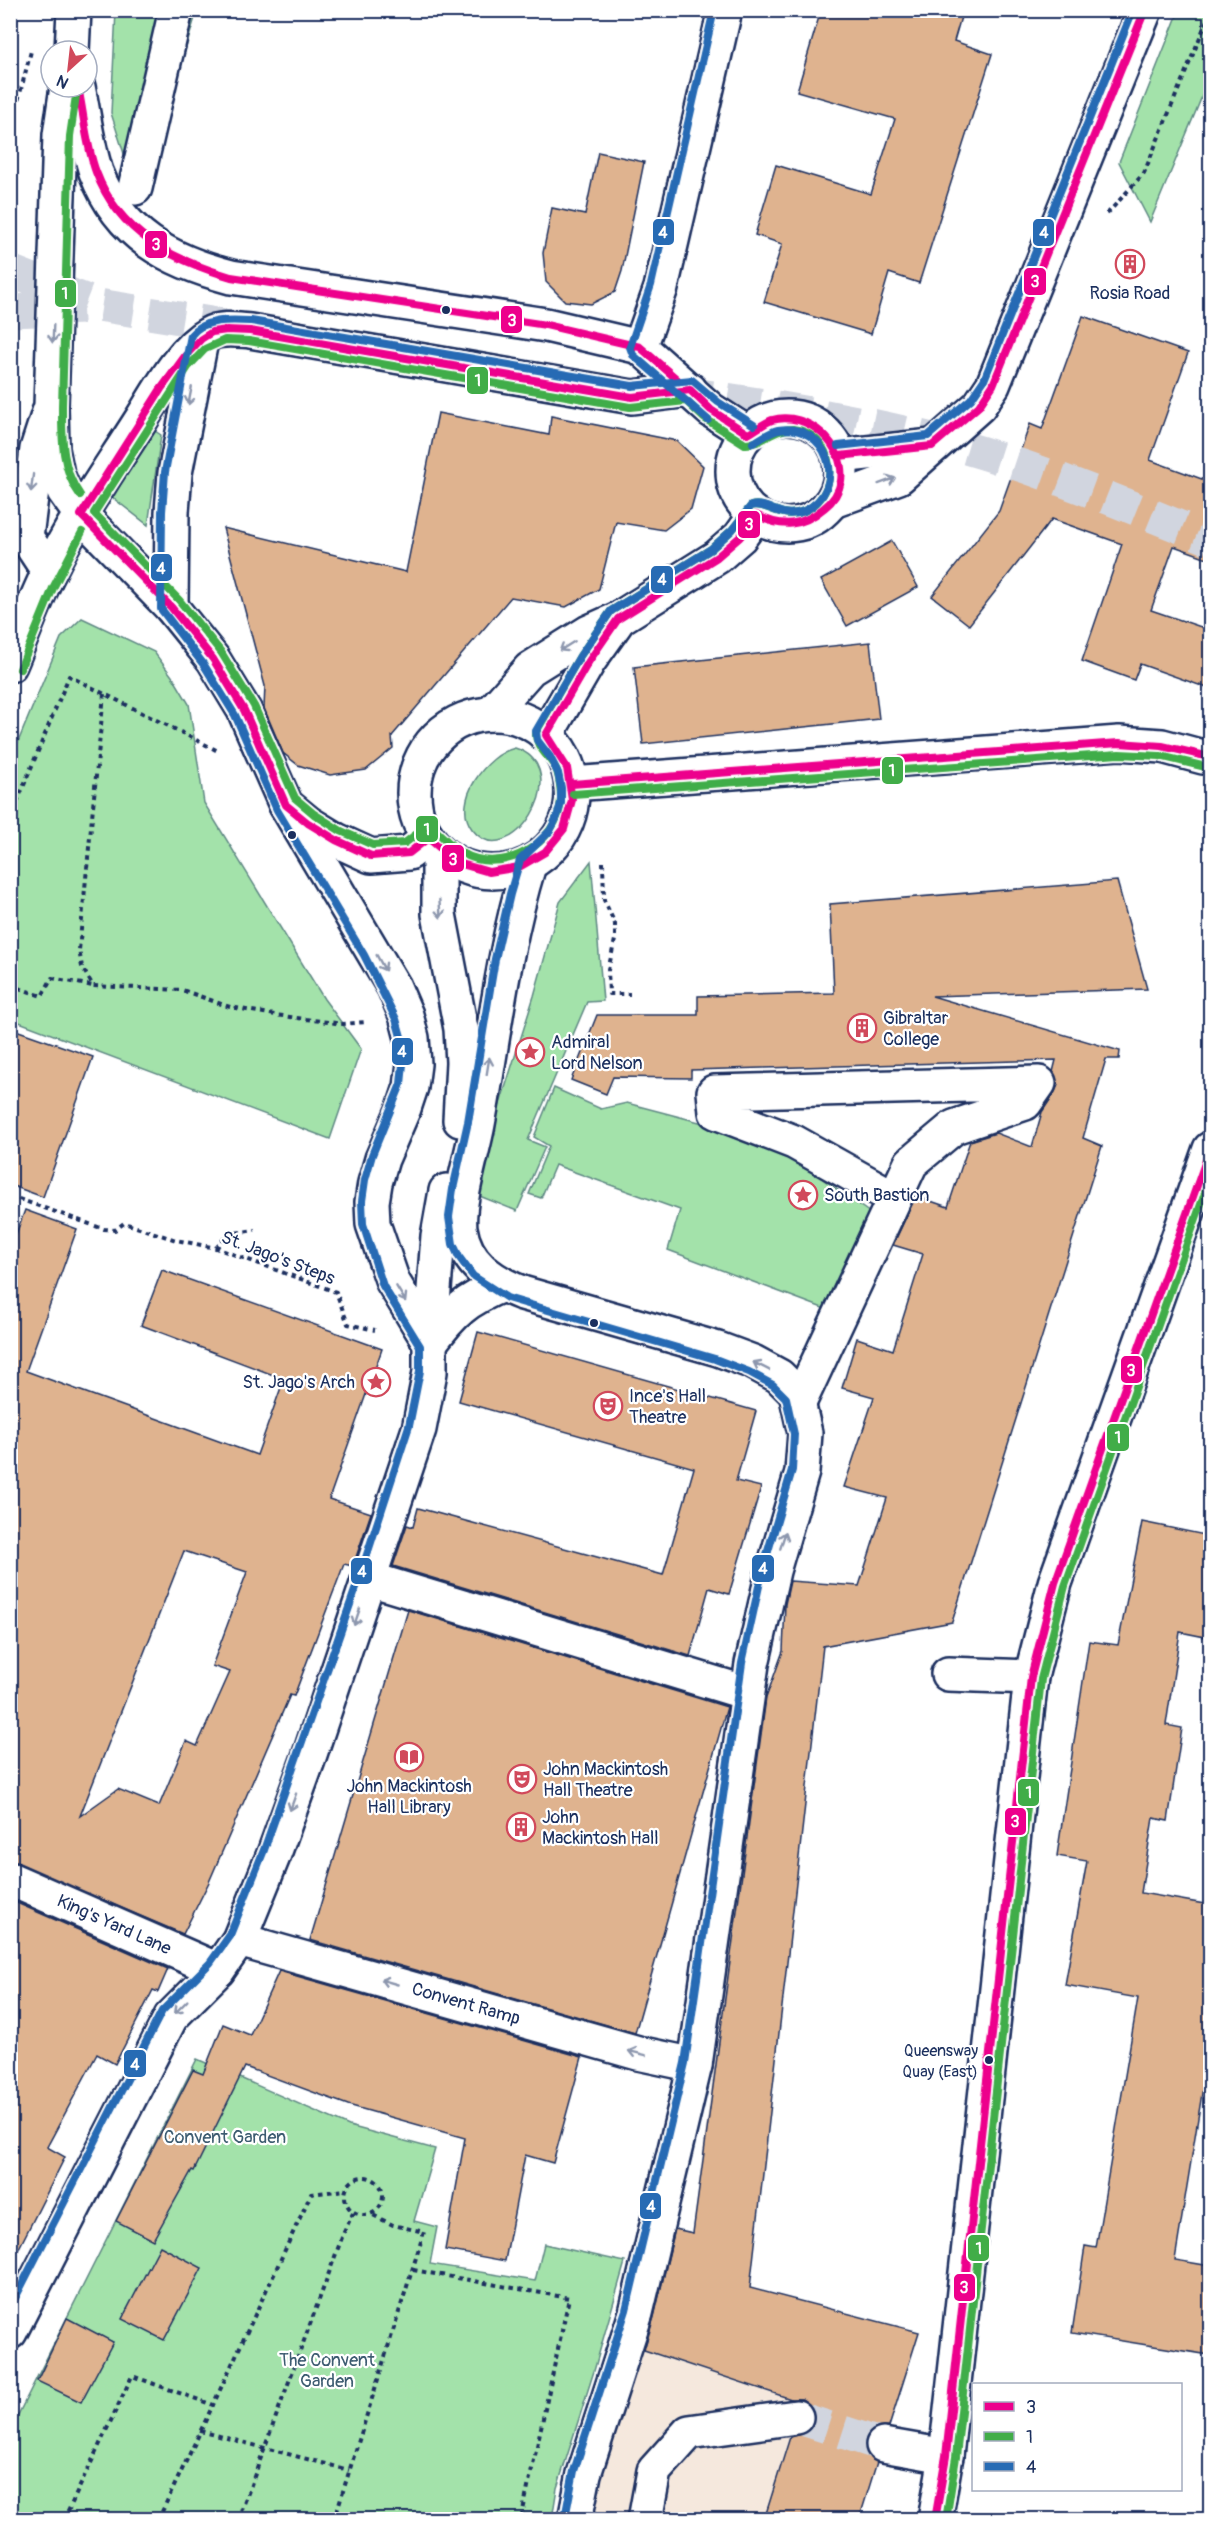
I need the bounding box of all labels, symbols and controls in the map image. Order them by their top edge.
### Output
north arrow [39,39,99,99]
text: N [53,70,72,93]
line badge: 4 [652,218,675,246]
line badge: 4 [1032,218,1055,247]
text: 4 [658,223,668,243]
text: 4 [1039,223,1049,243]
line badge: 3 [144,230,168,259]
text: 3 [152,235,161,255]
building icon: Rosia Road [1114,248,1146,280]
line badge: 3 [1023,267,1047,296]
text: 3 [1031,272,1040,292]
line badge: 1 [54,279,77,308]
place label: Rosia Road [1090,282,1170,305]
text: 1 [62,284,68,304]
unlabelled marker [440,304,452,316]
line badge: 3 [500,305,523,334]
text: 3 [508,311,517,331]
one-way arrow [48,323,59,343]
line badge: 1 [466,366,489,395]
text: 1 [475,371,481,391]
one-way arrow [184,386,195,406]
one-way arrow [26,472,37,492]
one-way arrow [877,475,896,486]
line badge: 3 [737,510,761,539]
text: 3 [745,515,754,535]
line badge: 4 [150,553,173,582]
text: 4 [156,559,166,579]
line badge: 4 [650,565,674,594]
text: 4 [657,570,667,590]
one-way arrow [558,640,575,653]
line badge: 1 [881,756,904,785]
text: 1 [889,761,895,781]
line badge: 1 [415,815,439,843]
text: 1 [424,820,430,840]
unlabelled marker [286,829,298,841]
line badge: 3 [441,844,465,873]
text: 3 [449,850,458,870]
one-way arrow [434,899,445,919]
one-way arrow [375,954,387,971]
place label: Gibraltar College [883,1007,949,1051]
building icon: Gibraltar College [846,1012,878,1044]
place label: Admiral Lord Nelson [551,1031,643,1075]
place icon: Admiral Lord Nelson [514,1036,546,1068]
line badge: 4 [391,1037,414,1066]
text: 4 [397,1042,407,1062]
one-way arrow [483,1057,494,1077]
place icon: South Bastion [787,1179,819,1211]
place label: South Bastion [824,1184,930,1207]
street label: St. Jago's Steps [218,1226,338,1290]
one-way arrow [395,1285,407,1302]
unlabelled marker [588,1317,600,1329]
line badge: 3 [1120,1355,1143,1384]
one-way arrow [753,1360,771,1371]
text: 3 [1127,1361,1136,1381]
place icon: St. Jago's Arch [360,1366,392,1398]
place label: St. Jago's Arch [242,1371,355,1394]
place label: Ince's Hall Theatre [629,1385,706,1429]
theatre icon: Ince's Hall Theatre [592,1390,624,1422]
line badge: 1 [1106,1423,1130,1452]
text: 1 [1115,1428,1121,1448]
one-way arrow [779,1531,790,1550]
line badge: 4 [751,1554,775,1583]
line badge: 4 [350,1557,373,1585]
text: 4 [758,1559,768,1579]
text: 4 [357,1562,367,1582]
one-way arrow [350,1607,361,1626]
library icon: John Mackintosh Hall Library [393,1741,425,1773]
place label: John Mackintosh Hall Theatre [543,1758,668,1802]
theatre icon: John Mackintosh Hall Theatre [506,1763,538,1795]
place label: John Mackintosh Hall Library [346,1775,472,1819]
line badge: 1 [1017,1778,1040,1807]
text: 1 [1026,1783,1032,1803]
one-way arrow [286,1792,297,1811]
place label: John Mackintosh Hall [542,1806,659,1850]
line badge: 3 [1004,1807,1027,1836]
building icon: John Mackintosh Hall [505,1811,537,1843]
text: 3 [1011,1812,1020,1832]
street label: King's Yard Lane [53,1890,175,1960]
one-way arrow [380,1976,399,1988]
street label: Convent Ramp [409,1978,523,2030]
one-way arrow [174,1999,189,2014]
place label: Queensway Quay (East) [902,2041,978,2082]
one-way arrow [628,2046,647,2058]
line badge: 4 [123,2049,147,2078]
marker: Queensway Quay (East) [983,2054,995,2066]
text: 4 [130,2055,140,2075]
park label: Convent Garden [164,2126,286,2149]
line badge: 4 [639,2192,662,2220]
text: 4 [646,2197,656,2217]
line badge: 1 [967,2234,990,2262]
text: 1 [976,2239,982,2259]
line badge: 3 [953,2273,976,2302]
text: 3 [960,2278,969,2298]
park label: The Convent Garden [279,2349,376,2393]
legend [972,2383,1182,2491]
text: 3 [1026,2396,1036,2419]
text: 1 [1026,2426,1033,2449]
text: 4 [1026,2456,1037,2479]

